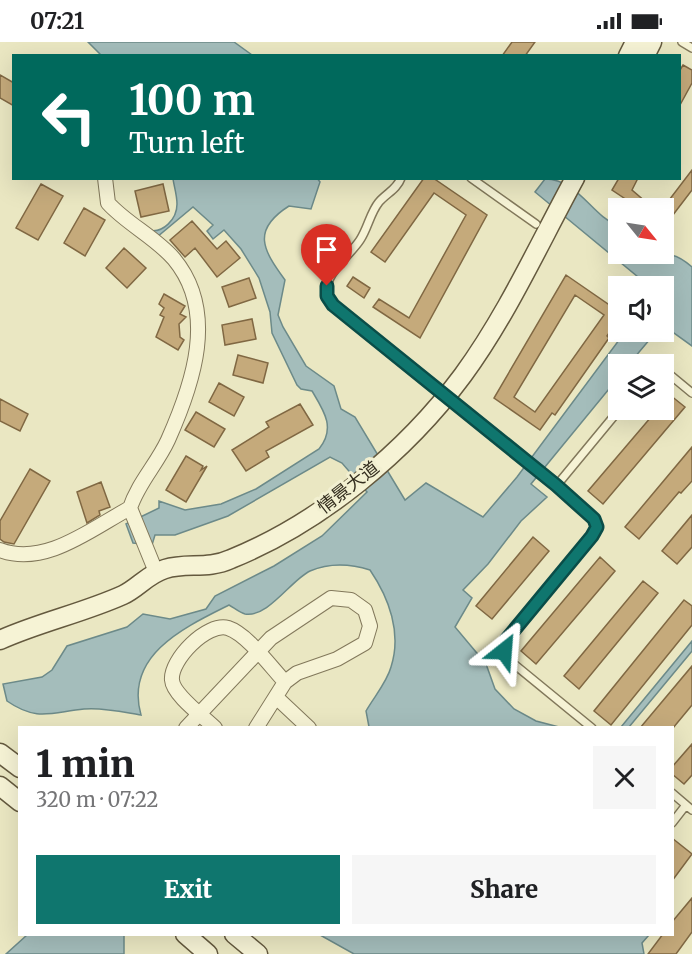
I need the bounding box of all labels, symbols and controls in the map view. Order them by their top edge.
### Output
text: 07:21 [30,7,84,35]
text: 100 m [129,74,255,126]
icon: left [30,78,108,156]
text: Turn left [129,126,244,160]
north arrow [608,198,674,264]
map controls [608,198,674,420]
pin [301,224,352,286]
icon: arrive [310,233,343,266]
button: sound [608,276,674,342]
button: layers [608,354,674,420]
street label: 情景大道 [313,456,383,518]
position arrow [472,619,536,683]
text: 1 min [36,742,135,787]
button: close [593,746,656,809]
text: 320 m · 07:22 [36,787,158,812]
button: Exit [36,855,340,924]
button: Share [352,855,656,924]

